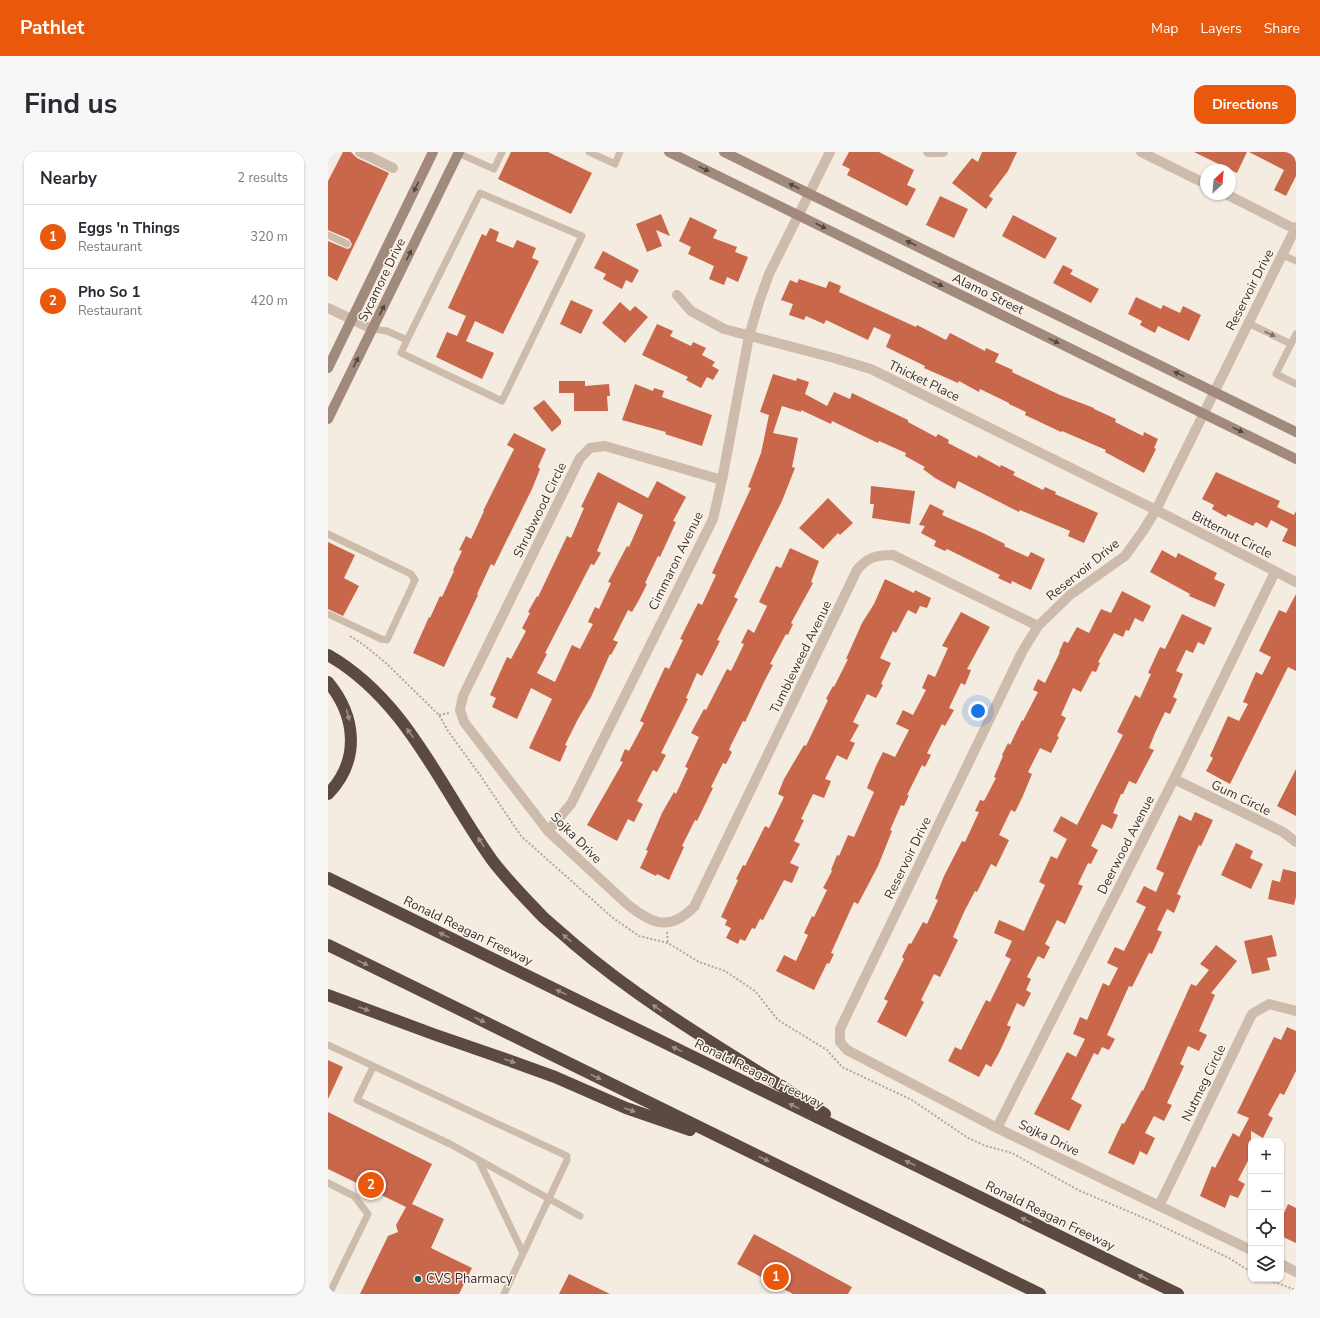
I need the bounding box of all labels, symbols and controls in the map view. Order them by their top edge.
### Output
text: Pathlet [20,15,84,41]
text: Map [1151,19,1178,38]
text: Layers [1200,19,1242,38]
text: Share [1264,19,1300,38]
text: Find us [24,85,118,123]
button: Directions [1194,85,1296,124]
north arrow [1200,164,1236,200]
one-way arrow [699,166,710,172]
text: Nearby [40,167,97,190]
text: 2 results [237,169,288,187]
one-way arrow [413,181,419,193]
one-way arrow [788,183,800,189]
text: Eggs 'n Things [78,218,180,238]
one-way arrow [815,223,827,229]
text: 1 [49,228,57,246]
text: 320 m [250,228,288,246]
street label: Sycamore Drive [354,235,410,325]
text: Restaurant [78,238,142,256]
one-way arrow [905,240,917,247]
street label: Reservoir Drive [1222,246,1278,334]
one-way arrow [405,249,412,261]
street label: Alamo Street [949,269,1027,319]
one-way arrow [932,280,943,287]
text: Pho So 1 [78,282,140,302]
text: 2 [49,292,57,310]
text: 420 m [250,292,288,310]
text: Restaurant [78,302,142,320]
one-way arrow [379,304,385,315]
one-way arrow [1264,331,1275,337]
one-way arrow [1049,338,1060,344]
one-way arrow [353,356,359,368]
street label: Thicket Place [885,356,963,406]
one-way arrow [1173,371,1184,377]
one-way arrow [1232,427,1244,433]
street label: Shrubwood Circle [509,459,571,561]
street label: Bitternut Circle [1189,507,1275,563]
street label: Cimmaron Avenue [644,509,708,613]
street label: Reservoir Drive [1043,535,1123,605]
street label: Tumbleweed Avenue [766,598,836,716]
your location [968,701,988,721]
one-way arrow [345,709,351,721]
one-way arrow [406,727,414,738]
street label: Gum Circle [1208,776,1274,820]
street label: Deerwood Avenue [1093,792,1159,898]
street label: Sojka Drive [546,808,606,868]
street label: Reservoir Drive [880,814,936,902]
one-way arrow [477,836,484,848]
street label: Ronald Reagan Freeway [400,892,536,970]
one-way arrow [438,932,449,938]
one-way arrow [562,933,573,942]
one-way arrow [357,959,369,966]
one-way arrow [555,989,566,995]
one-way arrow [652,1004,662,1012]
one-way arrow [359,1006,371,1012]
one-way arrow [474,1017,485,1023]
street label: Ronald Reagan Freeway [691,1035,827,1113]
street label: Nutmeg Circle [1178,1041,1230,1124]
one-way arrow [672,1046,683,1052]
one-way arrow [504,1058,516,1064]
one-way arrow [591,1074,602,1080]
one-way arrow [788,1103,800,1110]
one-way arrow [625,1107,637,1113]
street label: Sojka Drive [1015,1115,1083,1161]
map controls [1248,1138,1284,1282]
button: + [1248,1138,1284,1174]
one-way arrow [758,1156,769,1162]
one-way arrow [904,1160,915,1166]
pin: 2 [358,1170,384,1200]
button: − [1248,1174,1284,1210]
street label: Ronald Reagan Freeway [982,1177,1118,1255]
button: locate [1248,1210,1284,1246]
one-way arrow [1021,1217,1032,1223]
button: layers [1248,1246,1284,1282]
pin: 1 [763,1262,789,1292]
place label: CVS Pharmacy [426,1270,513,1288]
marker: CVS Pharmacy [413,1274,423,1284]
one-way arrow [1138,1274,1149,1280]

